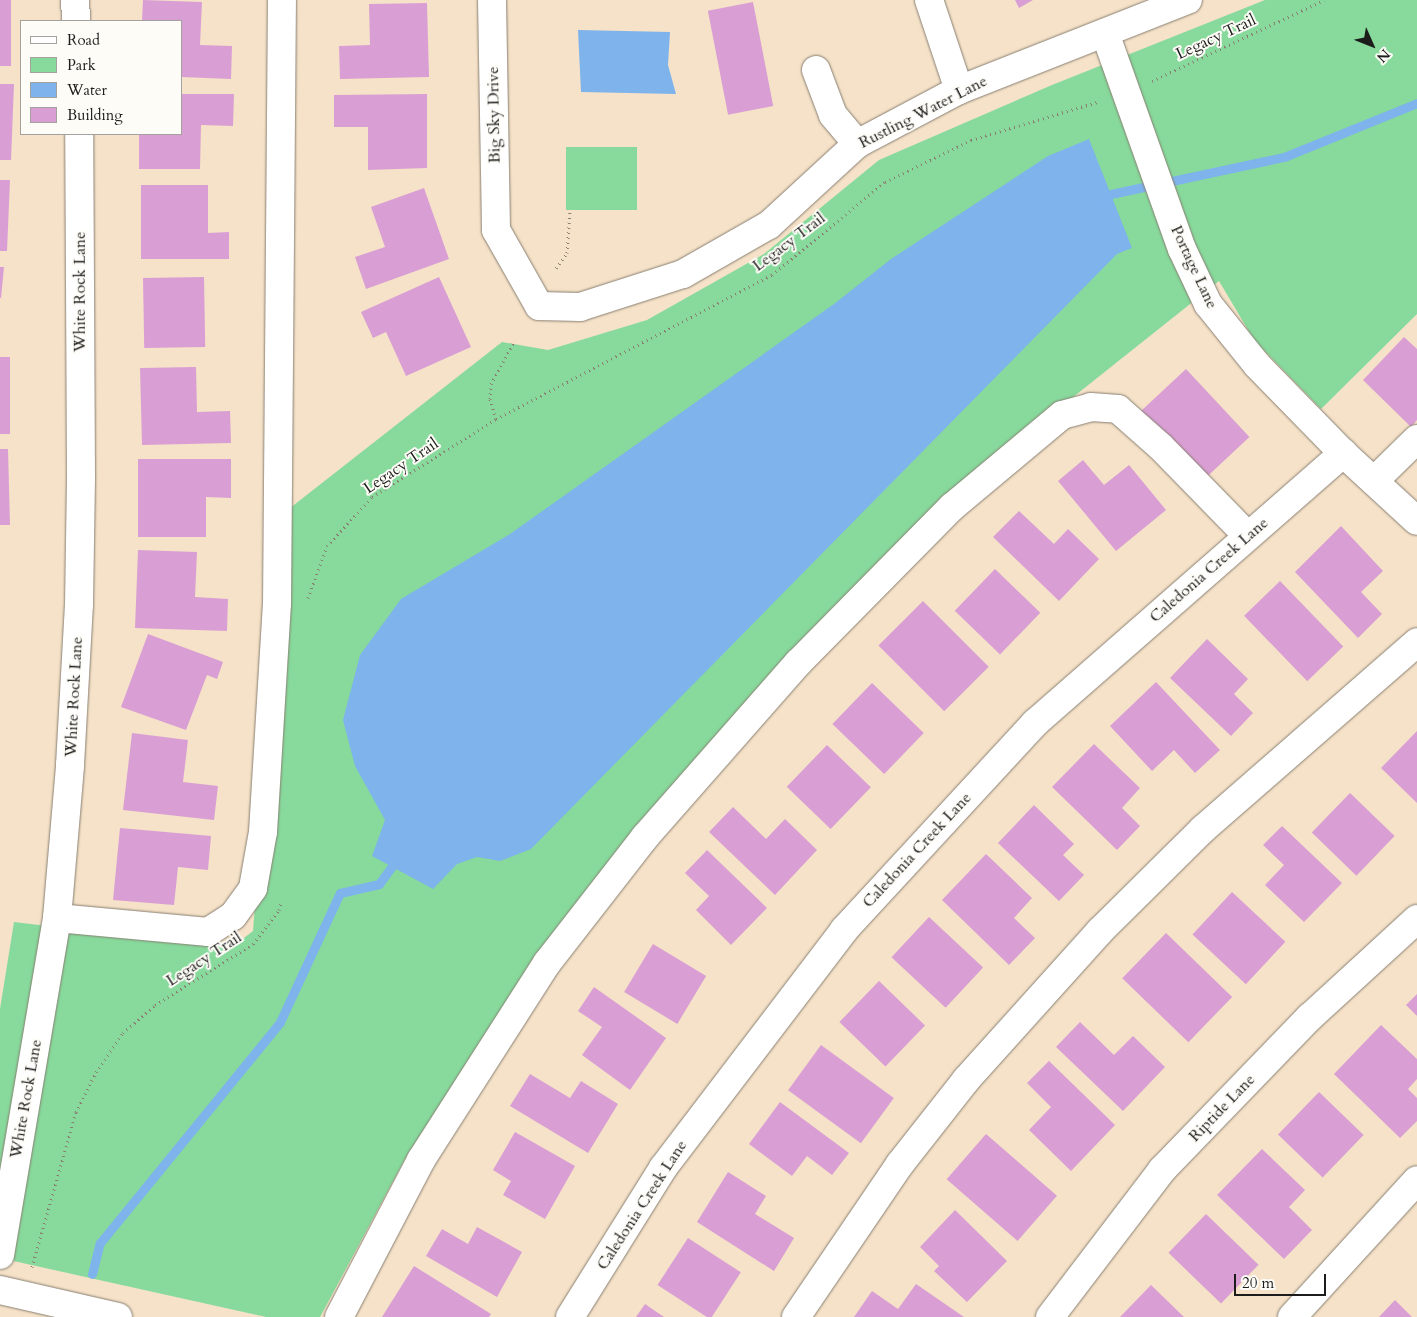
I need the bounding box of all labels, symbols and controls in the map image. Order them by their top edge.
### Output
street label: Legacy Trail [1173,10,1259,64]
legend [20,20,182,135]
north arrow [1347,20,1397,70]
text: Road [67,30,100,50]
text: N [1372,45,1394,67]
text: Park [67,55,96,75]
street label: Big Sky Drive [484,67,504,163]
street label: Rustling Water Lane [856,71,990,153]
text: Water [67,80,107,100]
text: Building [67,105,123,125]
street label: Legacy Trail [749,208,829,276]
street label: Portage Lane [1166,222,1222,312]
street label: White Rock Lane [70,232,90,352]
street label: Legacy Trail [360,434,442,498]
street label: Caledonia Creek Lane [1146,513,1272,627]
street label: White Rock Lane [61,636,87,758]
street label: Caledonia Creek Lane [859,788,975,912]
street label: Legacy Trail [163,928,245,990]
street label: White Rock Lane [6,1038,46,1160]
street label: Riptide Lane [1185,1070,1259,1146]
street label: Caledonia Creek Lane [593,1137,691,1273]
scale bar [1237,1264,1330,1296]
text: 20 m [1242,1273,1274,1293]

